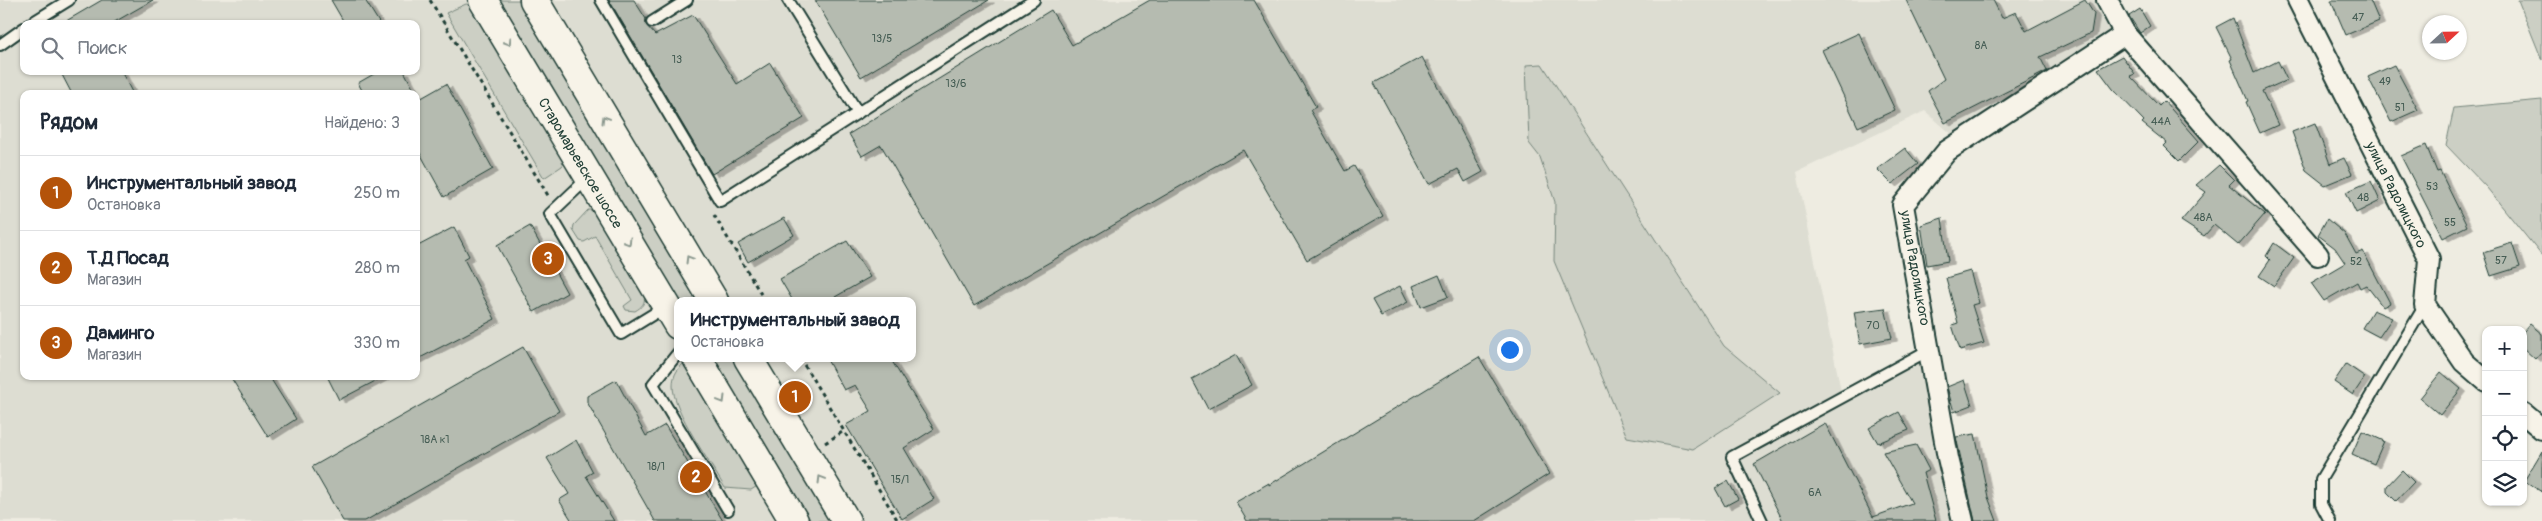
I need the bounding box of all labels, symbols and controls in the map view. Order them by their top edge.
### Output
house number: 47 [2352,11,2364,24]
north arrow [2422,15,2467,60]
search box [20,20,420,75]
house number: 13/5 [872,32,892,45]
icon: search [38,34,66,62]
text: Поиск [78,36,128,60]
one-way arrow [502,36,512,45]
house number: 8А [1975,39,1987,52]
house number: 13 [672,53,682,66]
house number: 49 [2379,75,2391,88]
house number: 13/6 [946,77,966,90]
street label: Старомарьевское шоссе [535,95,627,231]
house number: 51 [2395,101,2405,114]
text: Рядом [40,109,98,136]
text: Найдено: 3 [324,113,400,133]
house number: 44А [2151,115,2171,128]
one-way arrow [602,116,612,125]
street label: улица Радолицкого [2362,138,2431,251]
text: Инструментальный завод [87,171,296,195]
house number: 53 [2426,180,2438,193]
text: 1 [53,183,59,203]
text: 250 m [354,183,400,203]
house number: 48 [2357,191,2369,204]
text: Остановка [87,195,161,215]
street label: улица Радолицкого [1896,208,1934,327]
house number: 48А [2193,211,2213,224]
house number: 55 [2444,216,2456,229]
one-way arrow [621,236,631,245]
pin: 3 [532,240,564,278]
text: Т.Д Посад [87,246,169,270]
house number: 57 [2495,254,2507,267]
one-way arrow [685,255,695,264]
house number: 52 [2350,255,2362,268]
text: 2 [52,258,60,278]
text: 280 m [354,258,400,278]
text: Магазин [87,270,142,290]
popup [674,297,916,362]
text: Инструментальный завод [690,308,900,332]
house number: 70 [1866,319,1880,332]
text: Даминго [87,321,154,345]
map controls [2482,326,2527,506]
button: + [2482,326,2527,371]
text: Остановка [690,332,764,352]
text: 3 [52,333,60,353]
text: 330 m [354,333,400,353]
your location [1497,337,1523,363]
text: Магазин [87,345,142,365]
button: − [2482,371,2527,416]
pin: 1 [779,378,811,416]
one-way arrow [716,395,726,404]
button: locate [2482,416,2527,461]
house number: 18А к1 [420,433,450,446]
pin: 2 [680,458,712,496]
house number: 18/1 [647,460,665,473]
button: layers [2482,461,2527,506]
house number: 15/1 [891,473,909,486]
one-way arrow [817,476,827,485]
house number: 6А [1808,486,1822,499]

